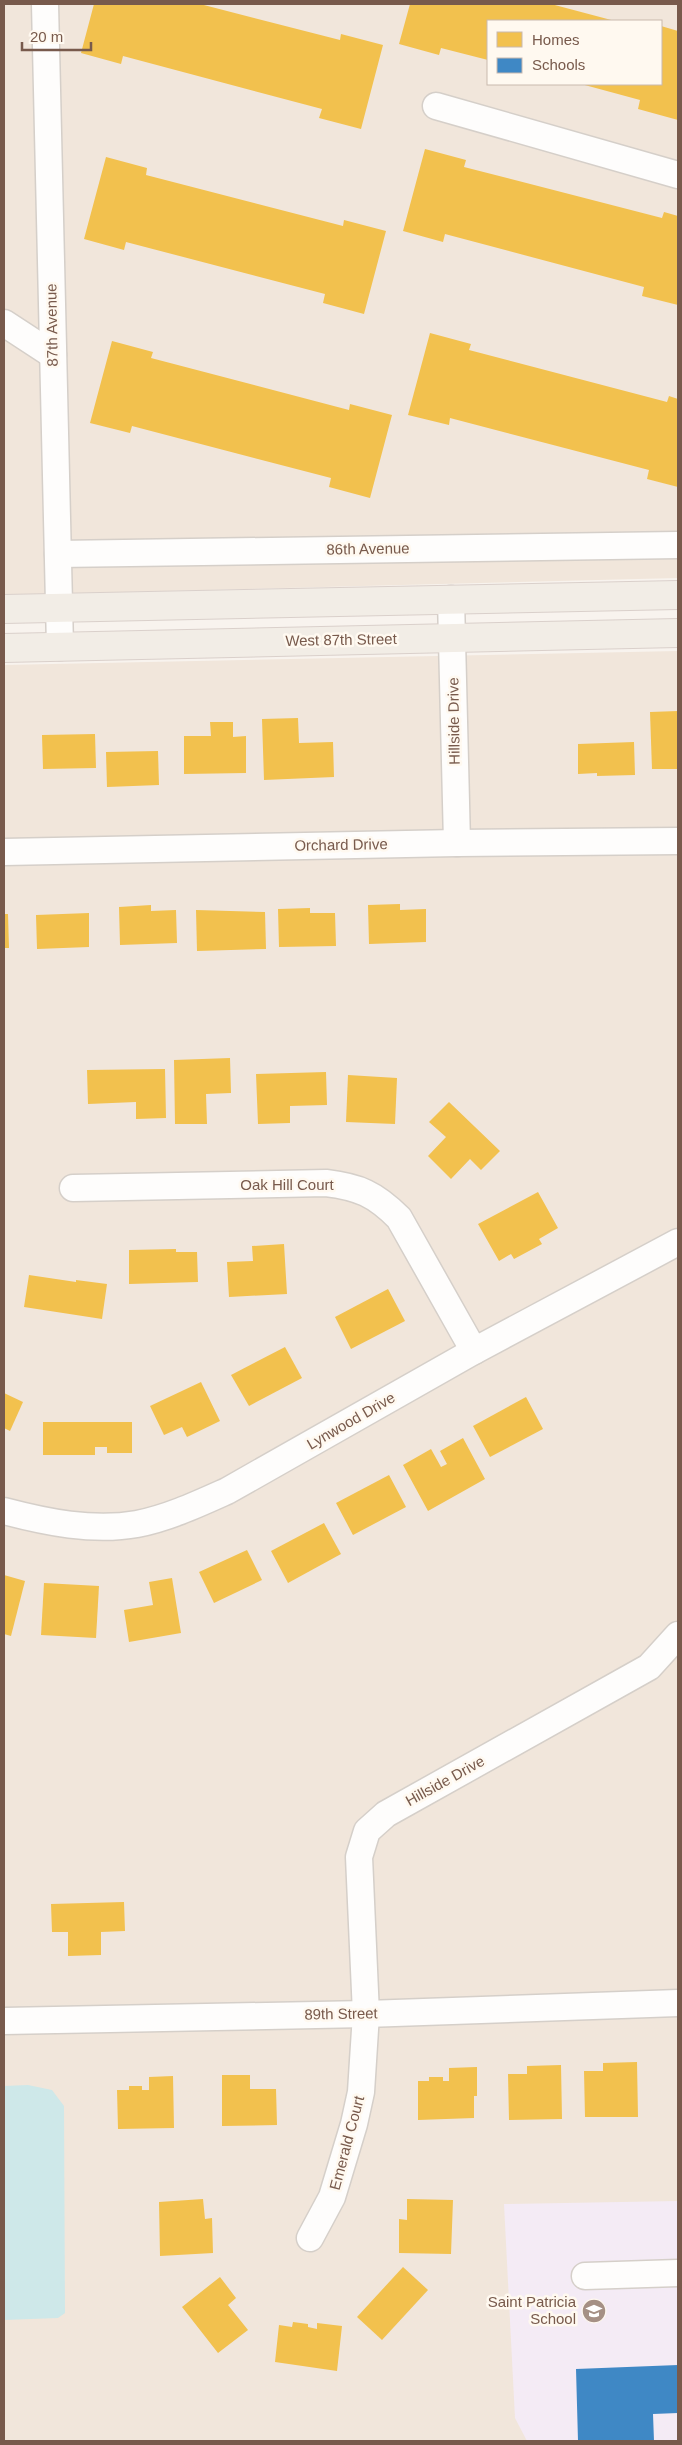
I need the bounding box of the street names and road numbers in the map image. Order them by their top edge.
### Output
street label: 87th Avenue [42,283,61,367]
street label: 86th Avenue [326,539,410,558]
street label: West 87th Street [285,630,398,649]
street label: Hillside Drive [444,677,463,765]
street label: Orchard Drive [294,835,388,854]
street label: Oak Hill Court [240,1176,335,1193]
street label: Lynwood Drive [304,1389,398,1453]
street label: Hillside Drive [402,1752,487,1809]
street label: 89th Street [304,2004,379,2023]
street label: Emerald Court [326,2093,367,2192]

